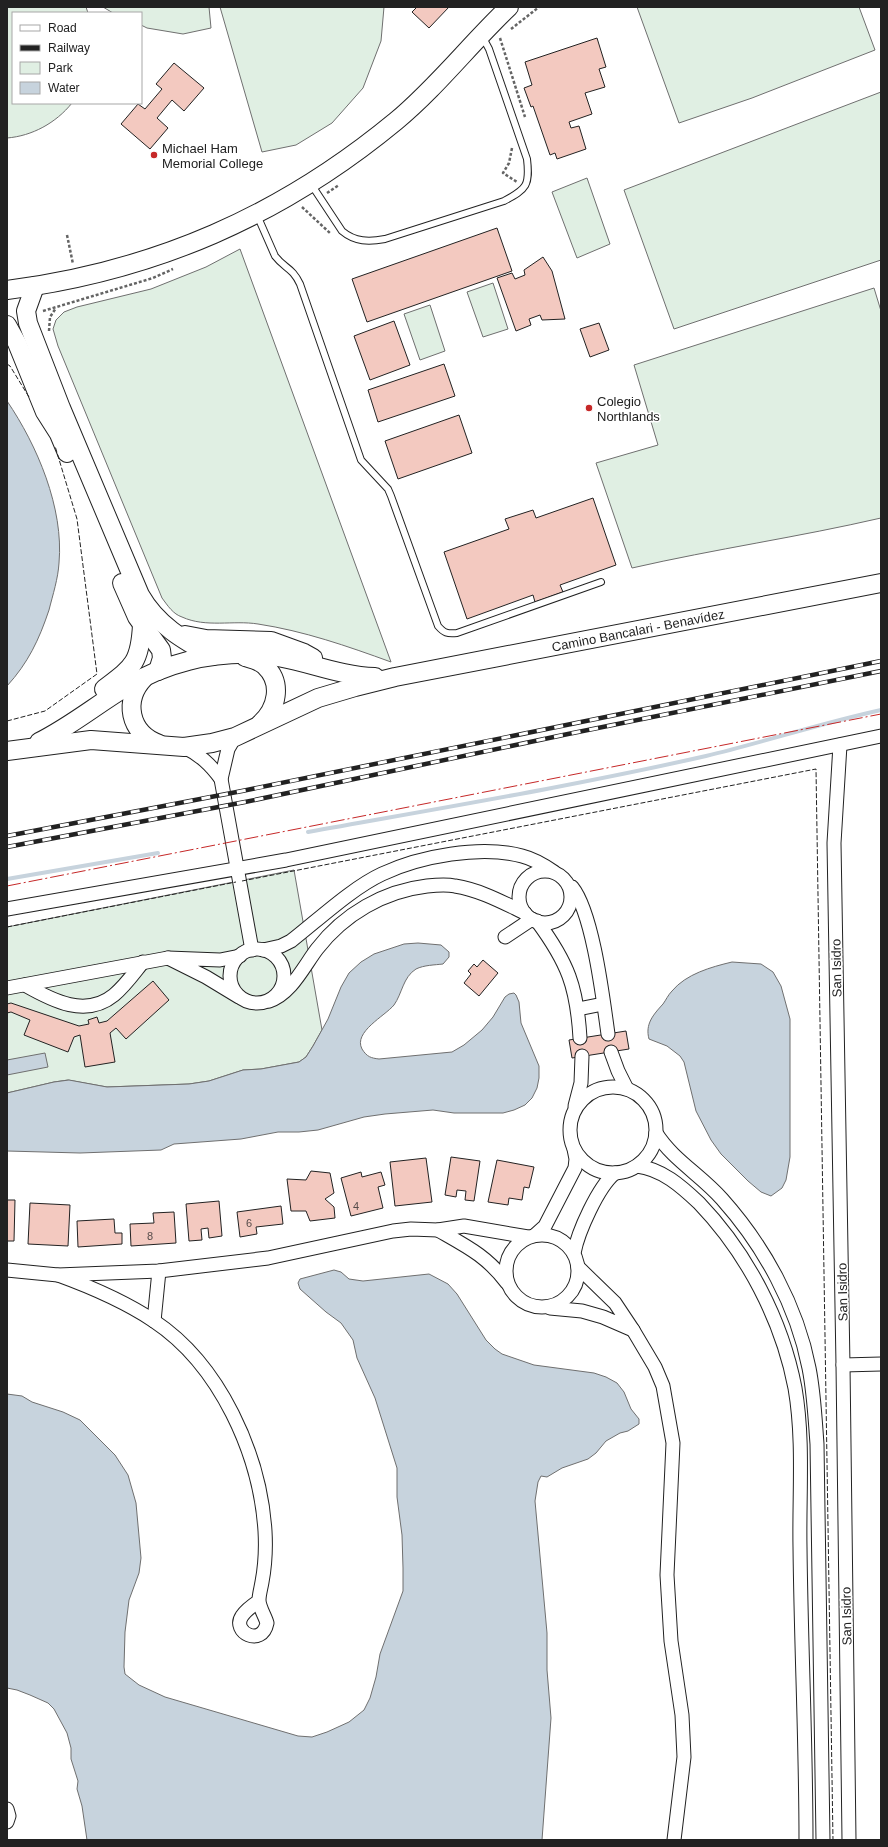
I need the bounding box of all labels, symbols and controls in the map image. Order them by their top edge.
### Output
legend [12,12,142,104]
text: Road [48,21,77,35]
text: Railway [48,41,90,55]
text: Park [48,61,74,75]
text: Water [48,81,80,95]
place label: Michael Ham Memorial College [162,141,263,171]
marker: Michael Ham Memorial College [149,150,159,160]
place label: Colegio Northlands [597,394,660,424]
marker: Colegio Northlands [584,403,594,413]
street label: Camino Bancalari - Benavídez [550,606,726,655]
street label: San Isidro [828,939,845,997]
house number: 4 [353,1200,359,1212]
house number: 6 [246,1217,252,1229]
house number: 8 [147,1230,153,1242]
street label: San Isidro [834,1263,851,1321]
street label: San Isidro [838,1587,855,1645]

